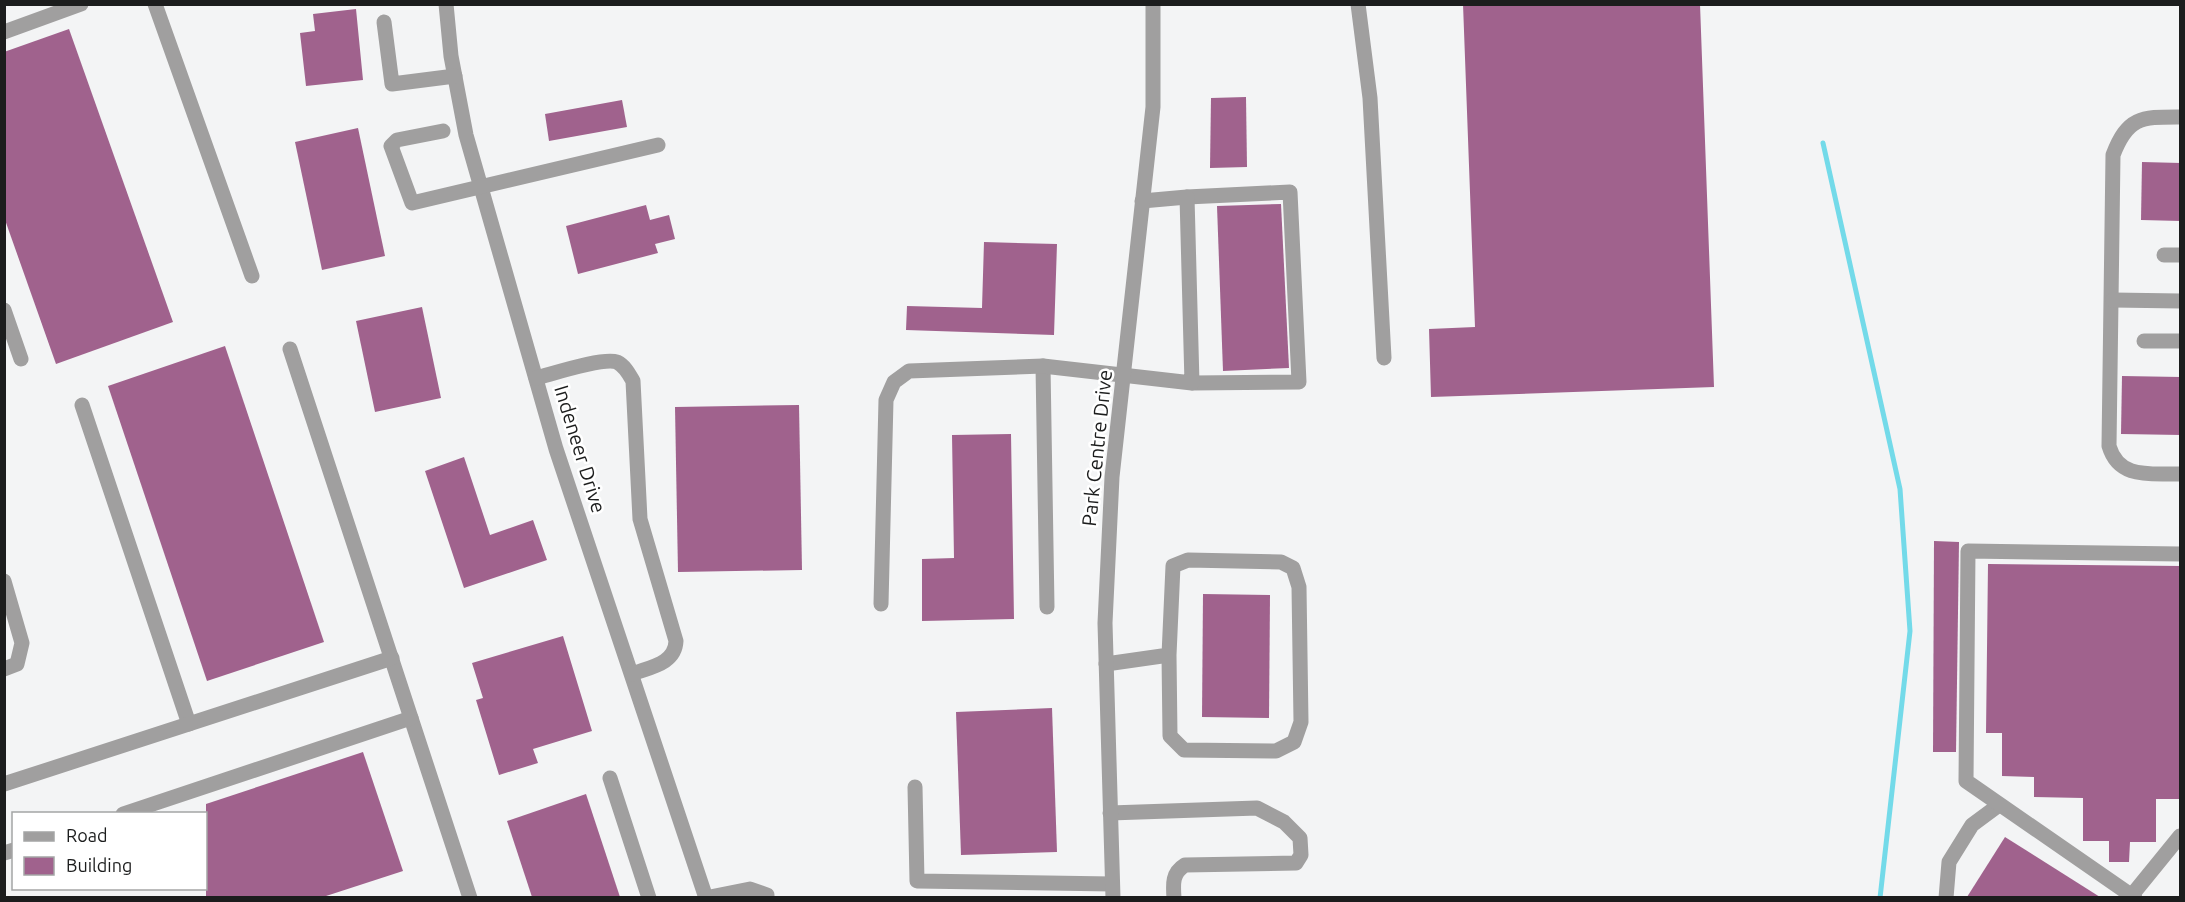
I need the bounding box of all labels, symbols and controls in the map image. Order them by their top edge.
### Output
street label: Park Centre Drive [1077,369,1116,527]
street label: Indeneer Drive [550,382,611,515]
legend [12,812,207,890]
text: Road [66,825,108,845]
text: Building [66,855,132,875]

